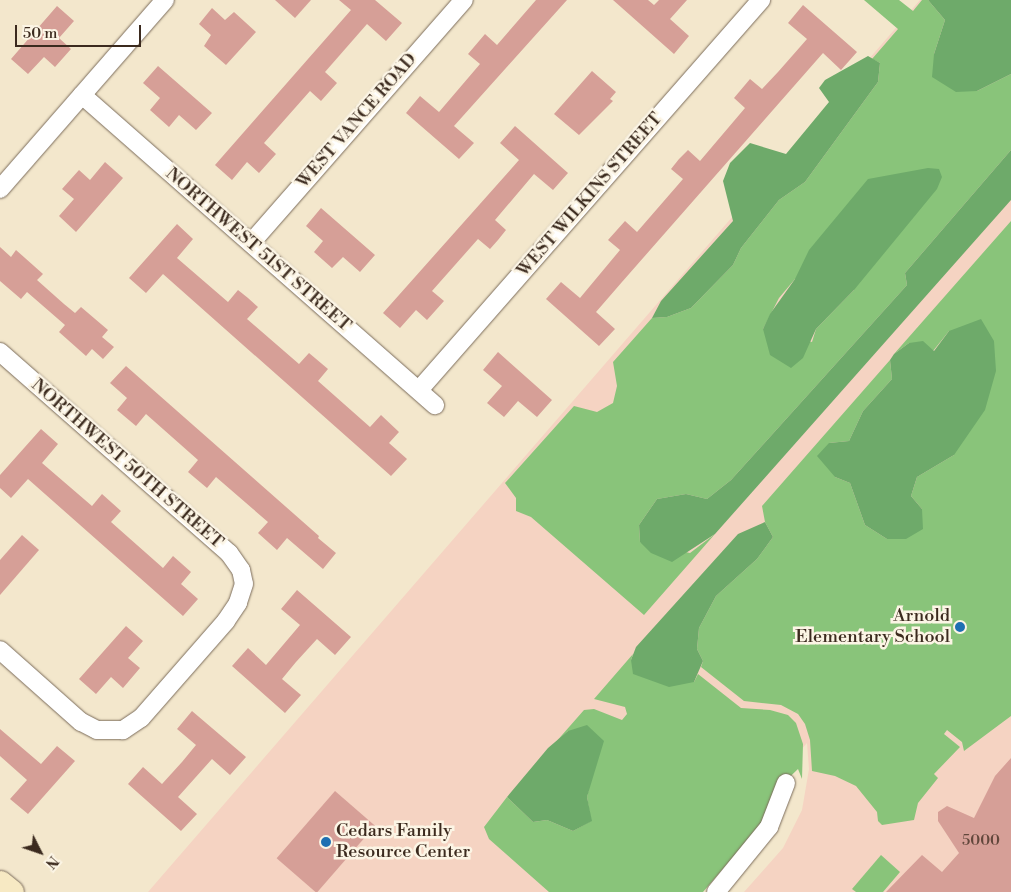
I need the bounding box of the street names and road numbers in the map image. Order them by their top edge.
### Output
street label: WEST VANCE ROAD [292,49,422,193]
street label: WEST WILKINS STREET [513,108,667,282]
street label: NORTHWEST 51ST STREET [161,163,355,337]
street label: NORTHWEST 50TH STREET [27,375,227,553]

